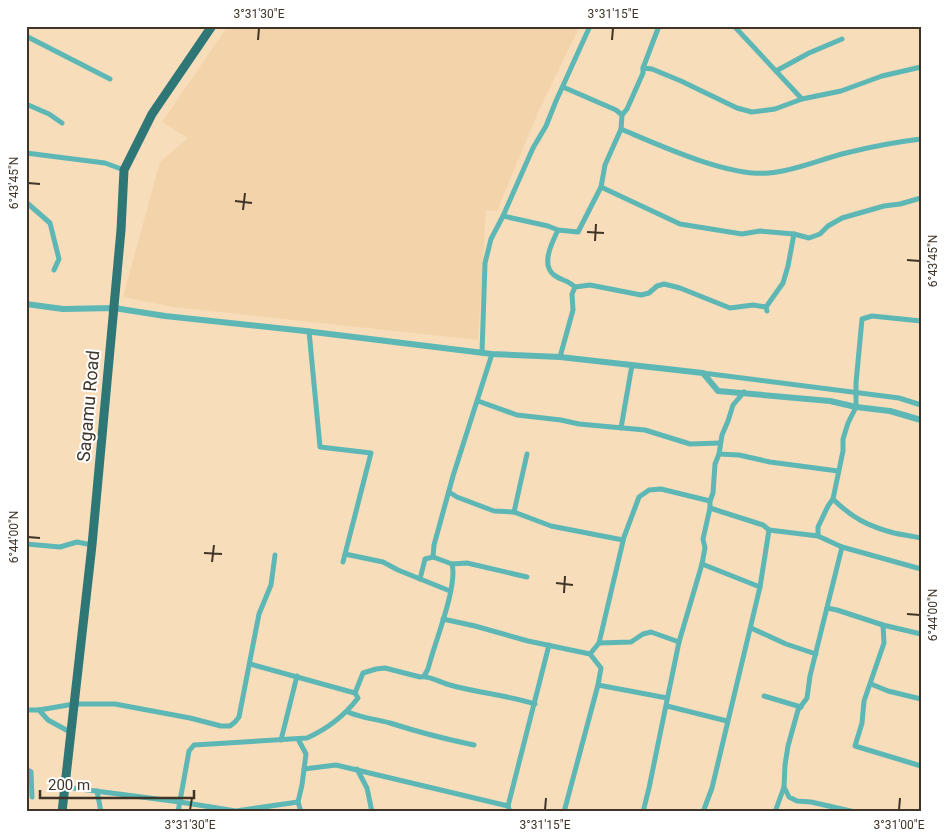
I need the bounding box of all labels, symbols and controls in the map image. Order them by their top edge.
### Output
text: 3°31'30"E [234,7,285,21]
text: 3°31'15"E [588,7,639,21]
text: 6°43'45"N [7,157,21,209]
text: 6°43'45"N [926,235,940,287]
street label: Sagamu Road [73,349,103,463]
text: 6°44'00"N [7,511,21,563]
text: 6°44'00"N [926,589,940,641]
scale bar [40,768,194,800]
text: 200 m [48,776,90,794]
text: 3°31'30"E [165,818,216,832]
text: 3°31'15"E [520,818,571,832]
text: 3°31'00"E [874,818,925,832]

